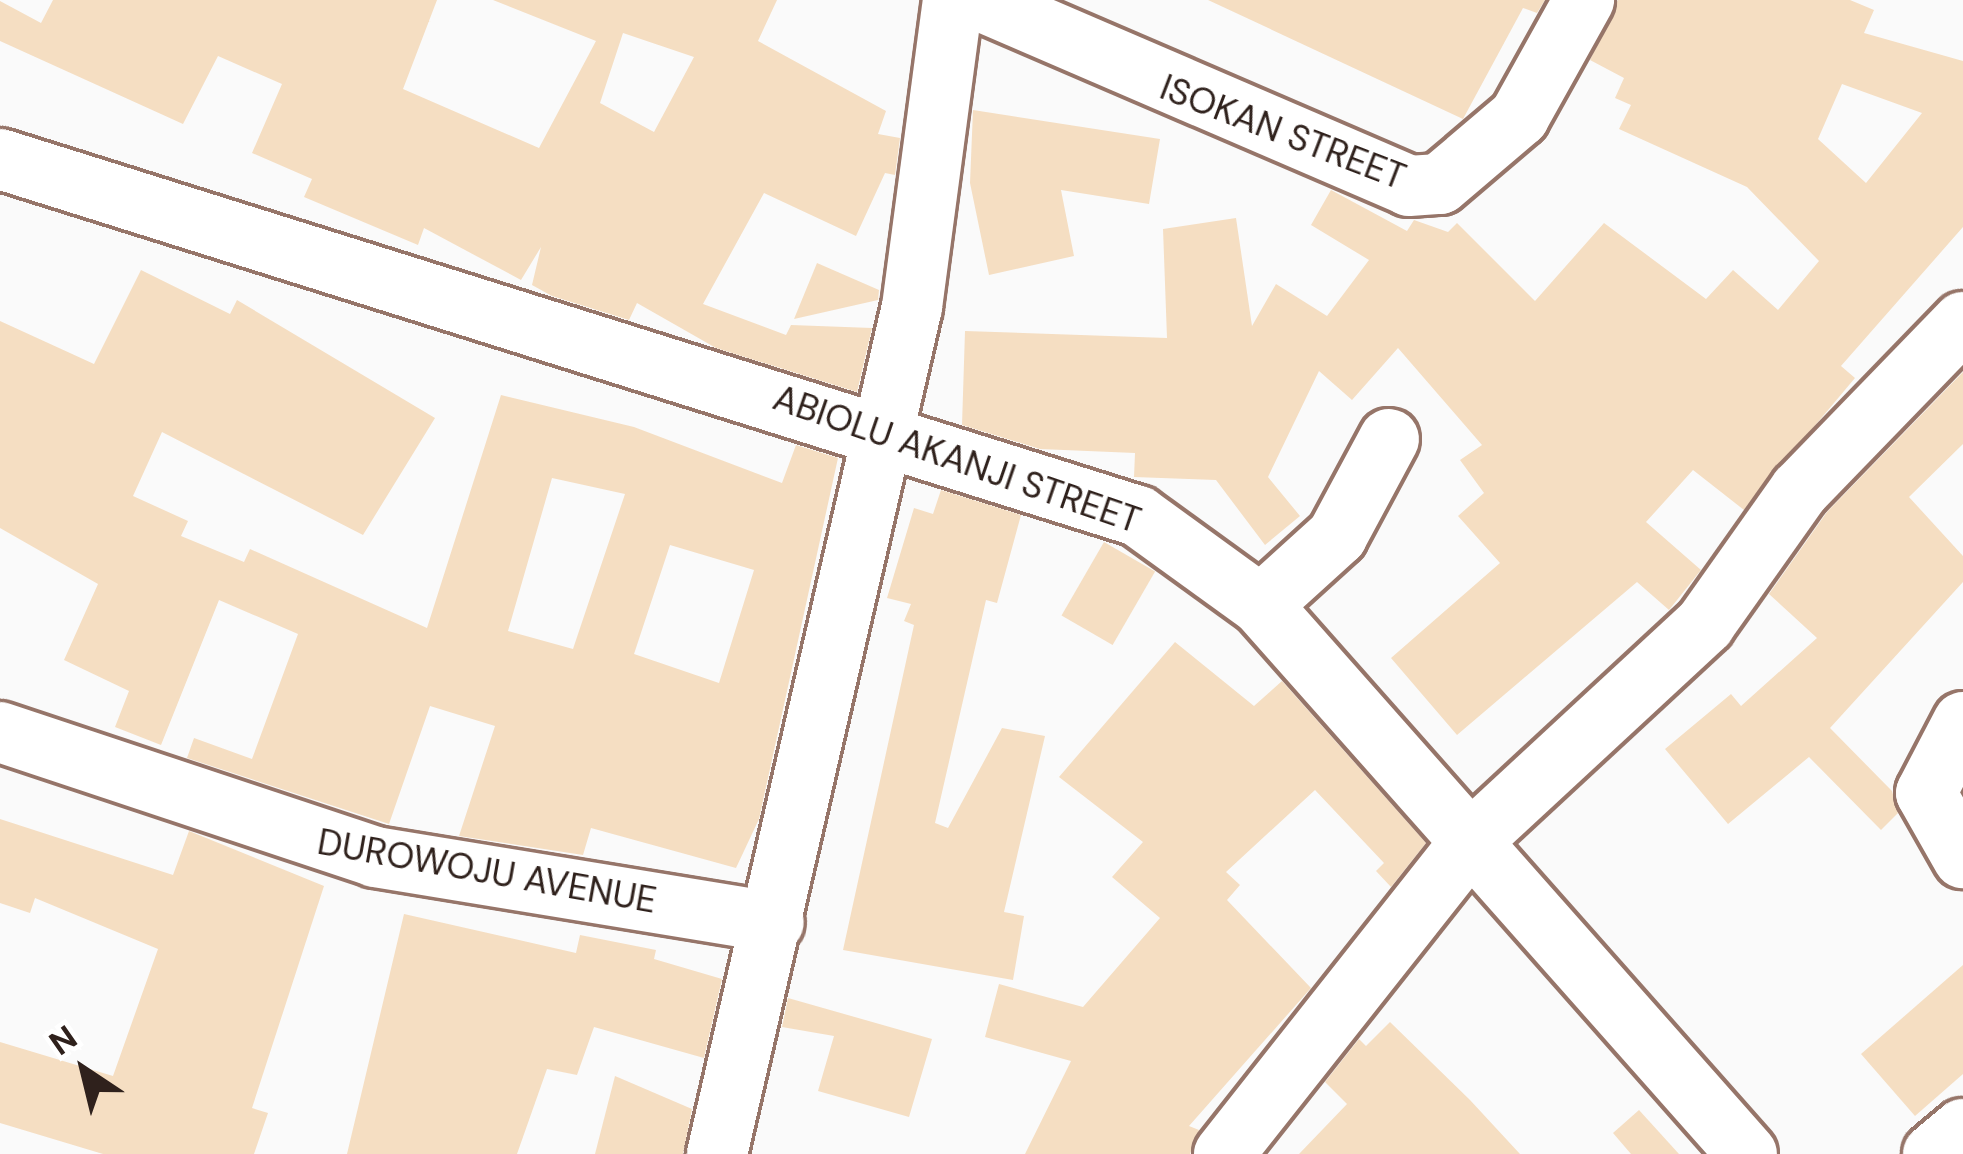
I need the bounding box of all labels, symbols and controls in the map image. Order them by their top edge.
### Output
street label: ISOKAN STREET [1154,65,1412,199]
street label: ABIOLU AKANJI STREET [768,376,1146,542]
street label: DUROWOJU AVENUE [314,820,660,922]
north arrow [24,1010,144,1130]
text: N [41,1016,85,1065]

